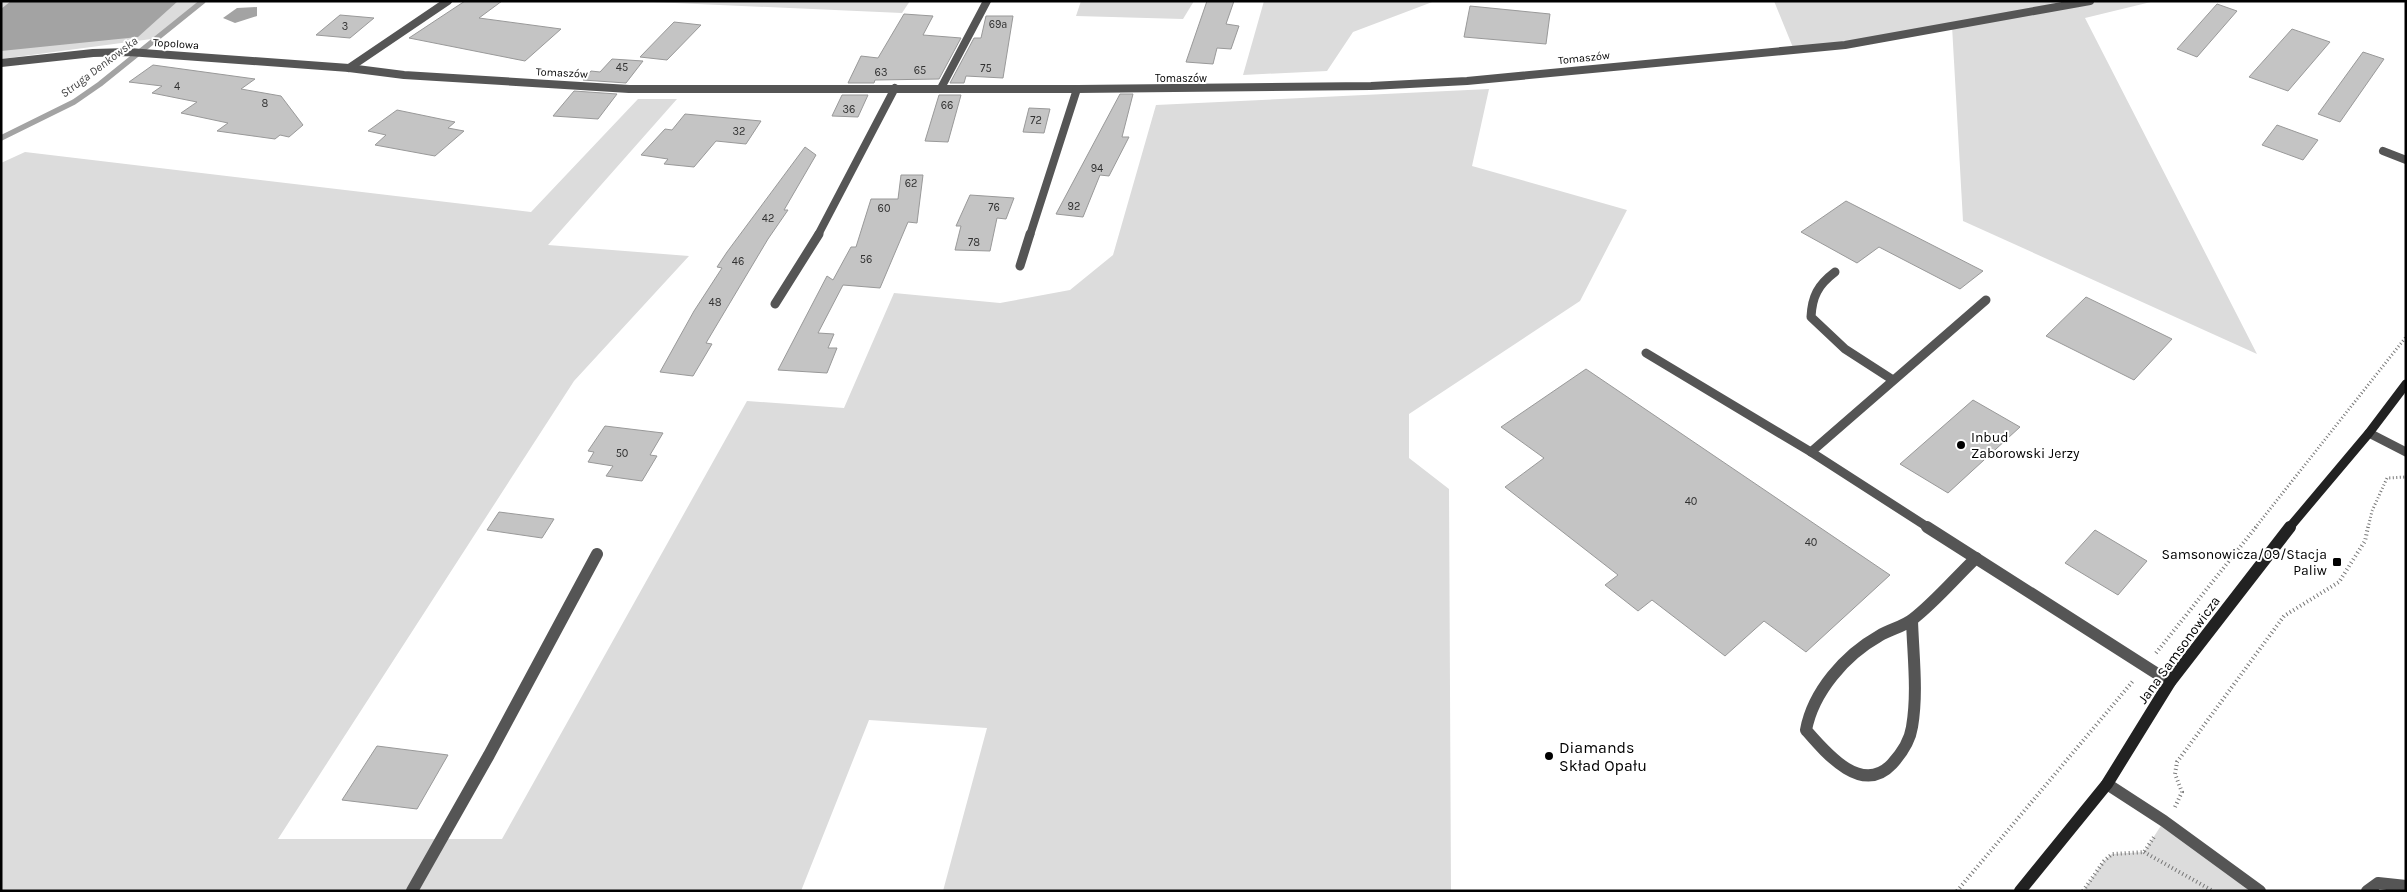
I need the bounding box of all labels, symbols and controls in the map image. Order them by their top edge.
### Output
house number: 69a [989,18,1007,31]
house number: 3 [342,20,348,33]
water label: Struga Denkowska [58,33,140,101]
street label: Topolowa [152,36,200,52]
street label: Tomaszów [1557,49,1611,67]
house number: 45 [616,61,628,74]
house number: 75 [980,62,992,75]
house number: 65 [914,64,926,77]
street label: Tomaszów [536,65,588,81]
house number: 63 [875,66,887,79]
street label: Tomaszów [1155,72,1207,85]
house number: 4 [174,80,180,93]
house number: 8 [262,97,269,110]
house number: 66 [941,99,953,112]
house number: 36 [843,103,855,116]
house number: 72 [1030,114,1042,127]
house number: 32 [733,125,745,138]
house number: 94 [1091,162,1103,175]
house number: 62 [905,177,917,190]
house number: 92 [1068,200,1080,213]
house number: 76 [988,201,1000,214]
house number: 60 [878,202,890,215]
house number: 42 [762,212,774,225]
house number: 78 [968,236,980,249]
house number: 56 [860,253,872,266]
house number: 46 [732,255,744,268]
house number: 48 [709,296,722,309]
place label: Inbud Zaborowski Jerzy [1971,429,2080,462]
marker: Inbud Zaborowski Jerzy [1955,439,1967,451]
house number: 50 [616,447,628,460]
house number: 40 [1685,495,1697,508]
house number: 40 [1805,536,1817,549]
place label: Samsonowicza/09/Stacja Paliw [2161,546,2327,579]
marker: Samsonowicza/09/Stacja Paliw [2331,556,2343,568]
street label: Jana Samsonowicza [2134,593,2224,707]
place label: Diamands Skład Opału [1559,738,1647,775]
marker: Diamands Skład Opału [1543,750,1555,762]

